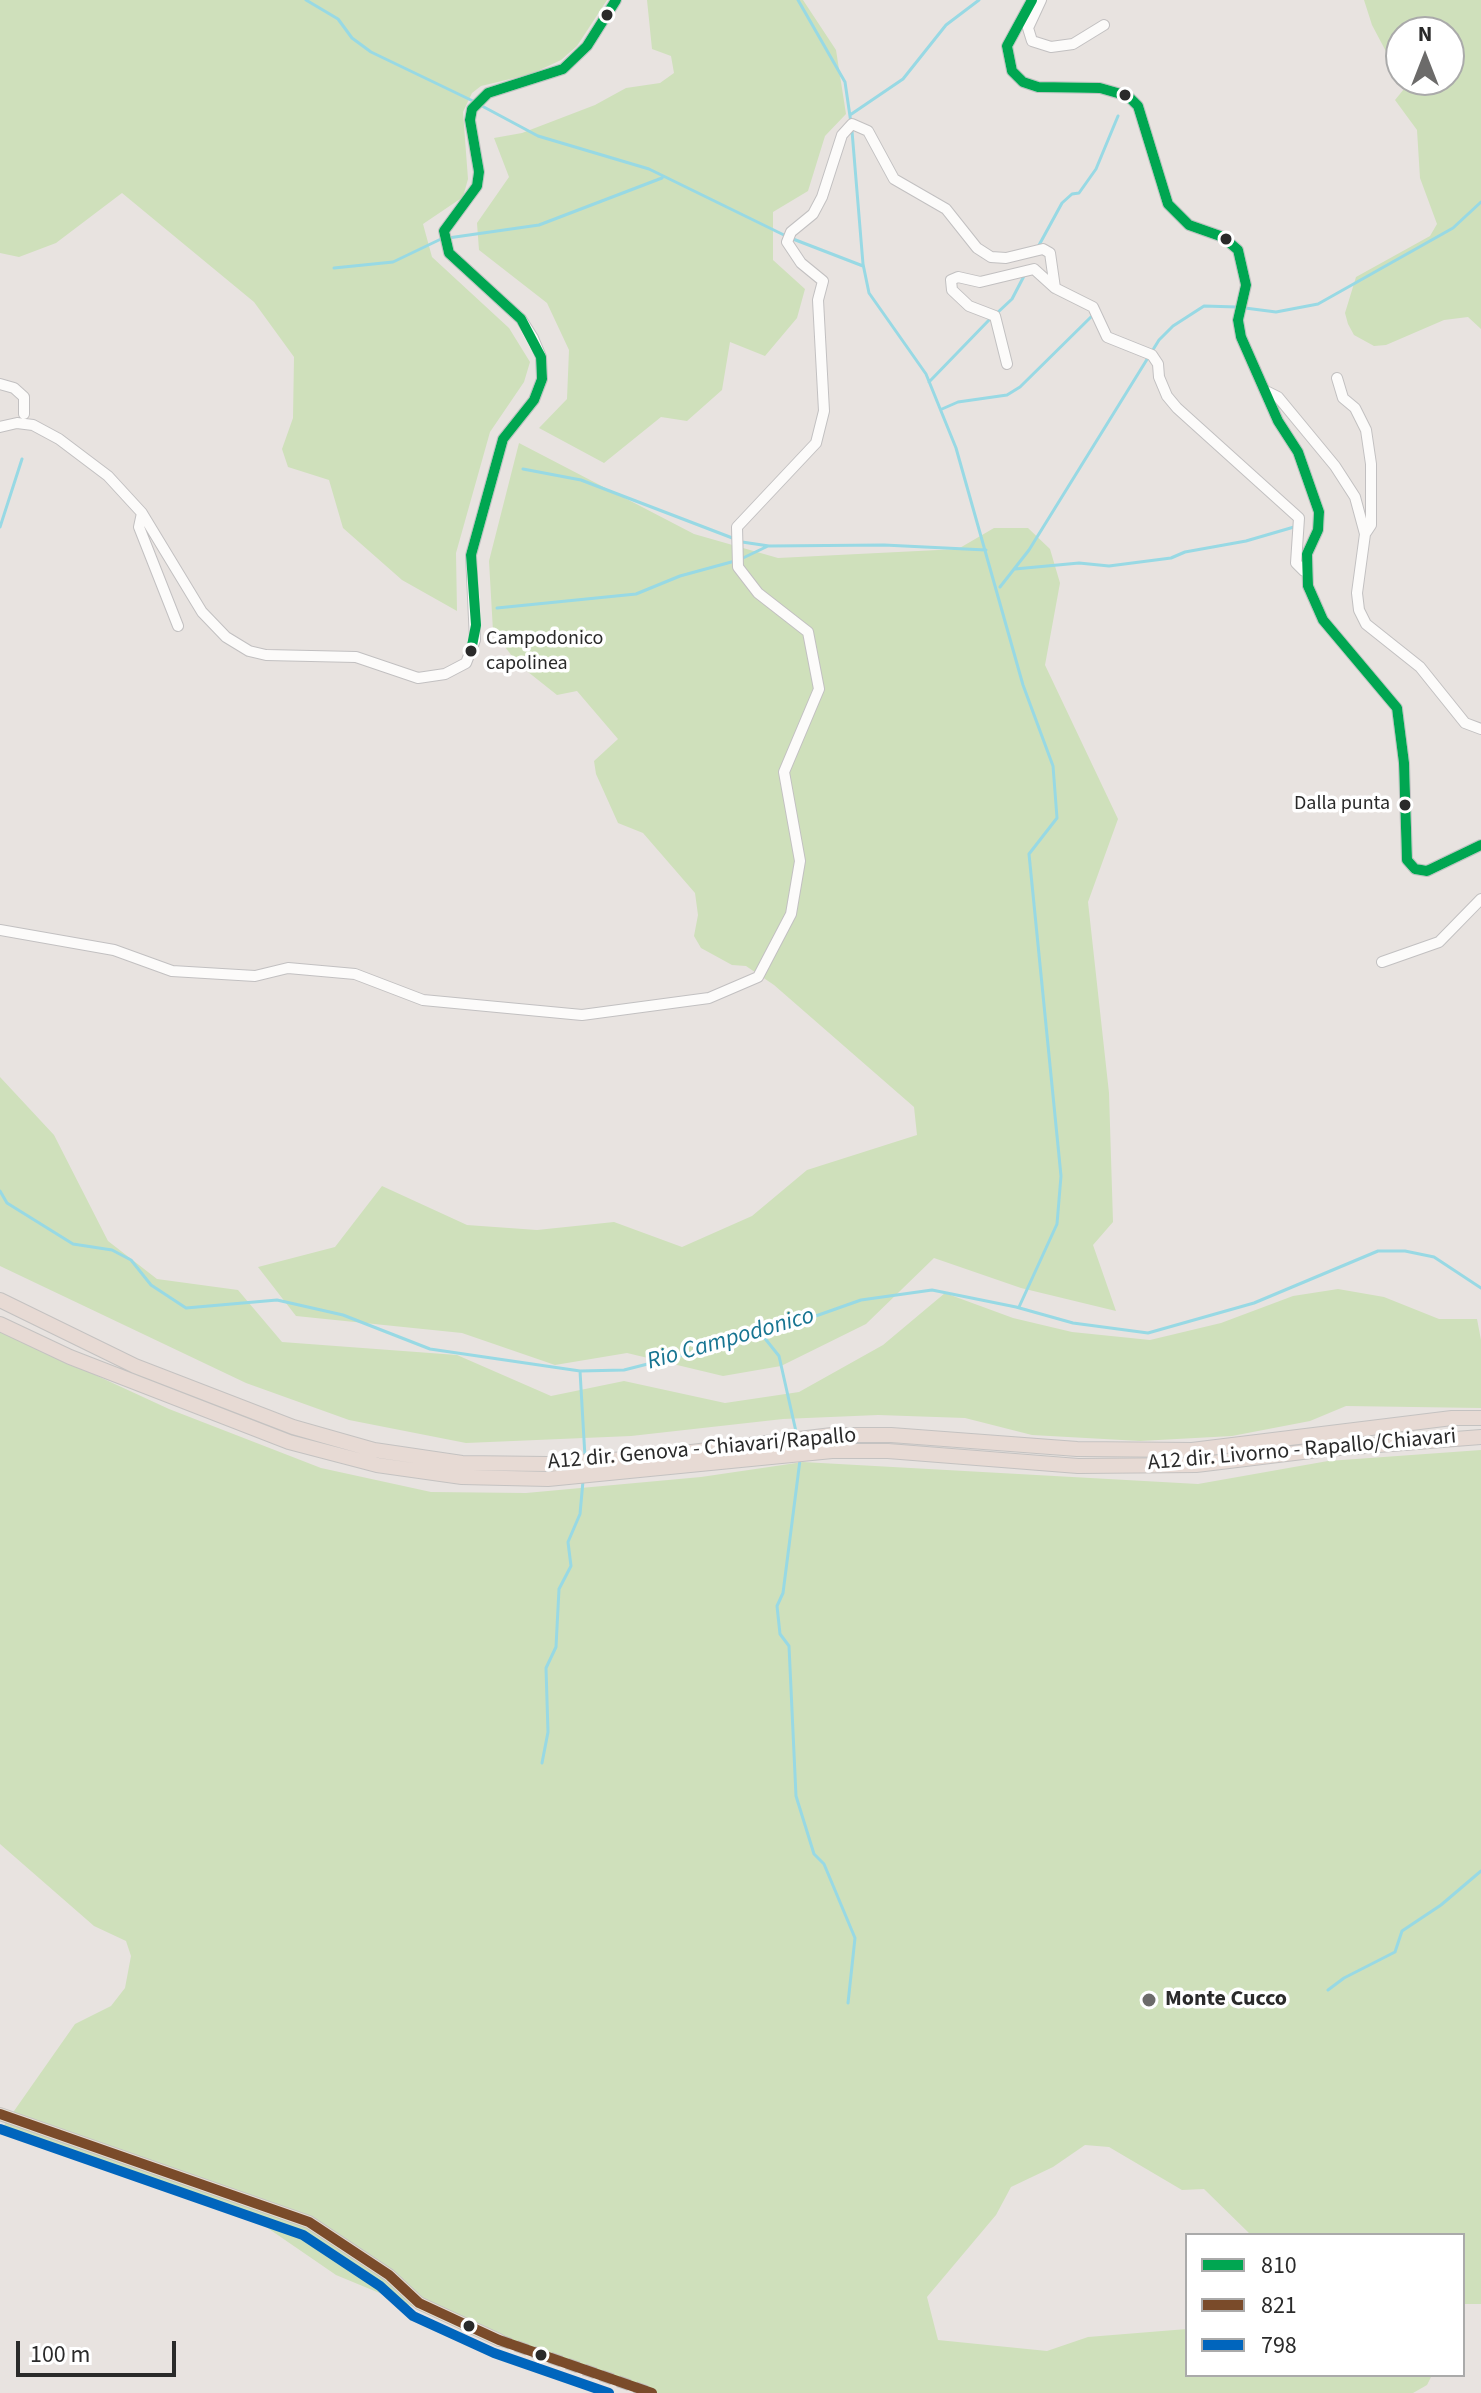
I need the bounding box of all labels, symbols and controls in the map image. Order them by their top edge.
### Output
unlabelled marker [599,7,615,23]
north arrow [1385,16,1465,96]
text: N [1418,18,1432,50]
unlabelled marker [1117,87,1133,103]
unlabelled marker [1218,231,1234,247]
place label: Campodonico capolinea [486,628,603,675]
marker: Campodonico capolinea [463,643,479,659]
place label: Dalla punta [1294,793,1390,817]
marker: Dalla punta [1397,797,1413,813]
water label: Rio Campodonico [644,1302,818,1378]
street label: A12 dir. Genova - Chiavari/Rapallo [547,1423,857,1477]
street label: A12 dir. Livorno - Rapallo/Chiavari [1147,1424,1457,1478]
place label: Monte Cucco [1165,1987,1287,2013]
marker: Monte Cucco [1140,1991,1158,2009]
legend [1185,2233,1465,2377]
text: 810 [1261,2248,1297,2283]
text: 821 [1261,2288,1297,2323]
unlabelled marker [461,2318,477,2334]
scale bar [20,2325,180,2375]
text: 798 [1261,2328,1297,2363]
text: 100 m [30,2337,90,2372]
unlabelled marker [533,2347,549,2363]

